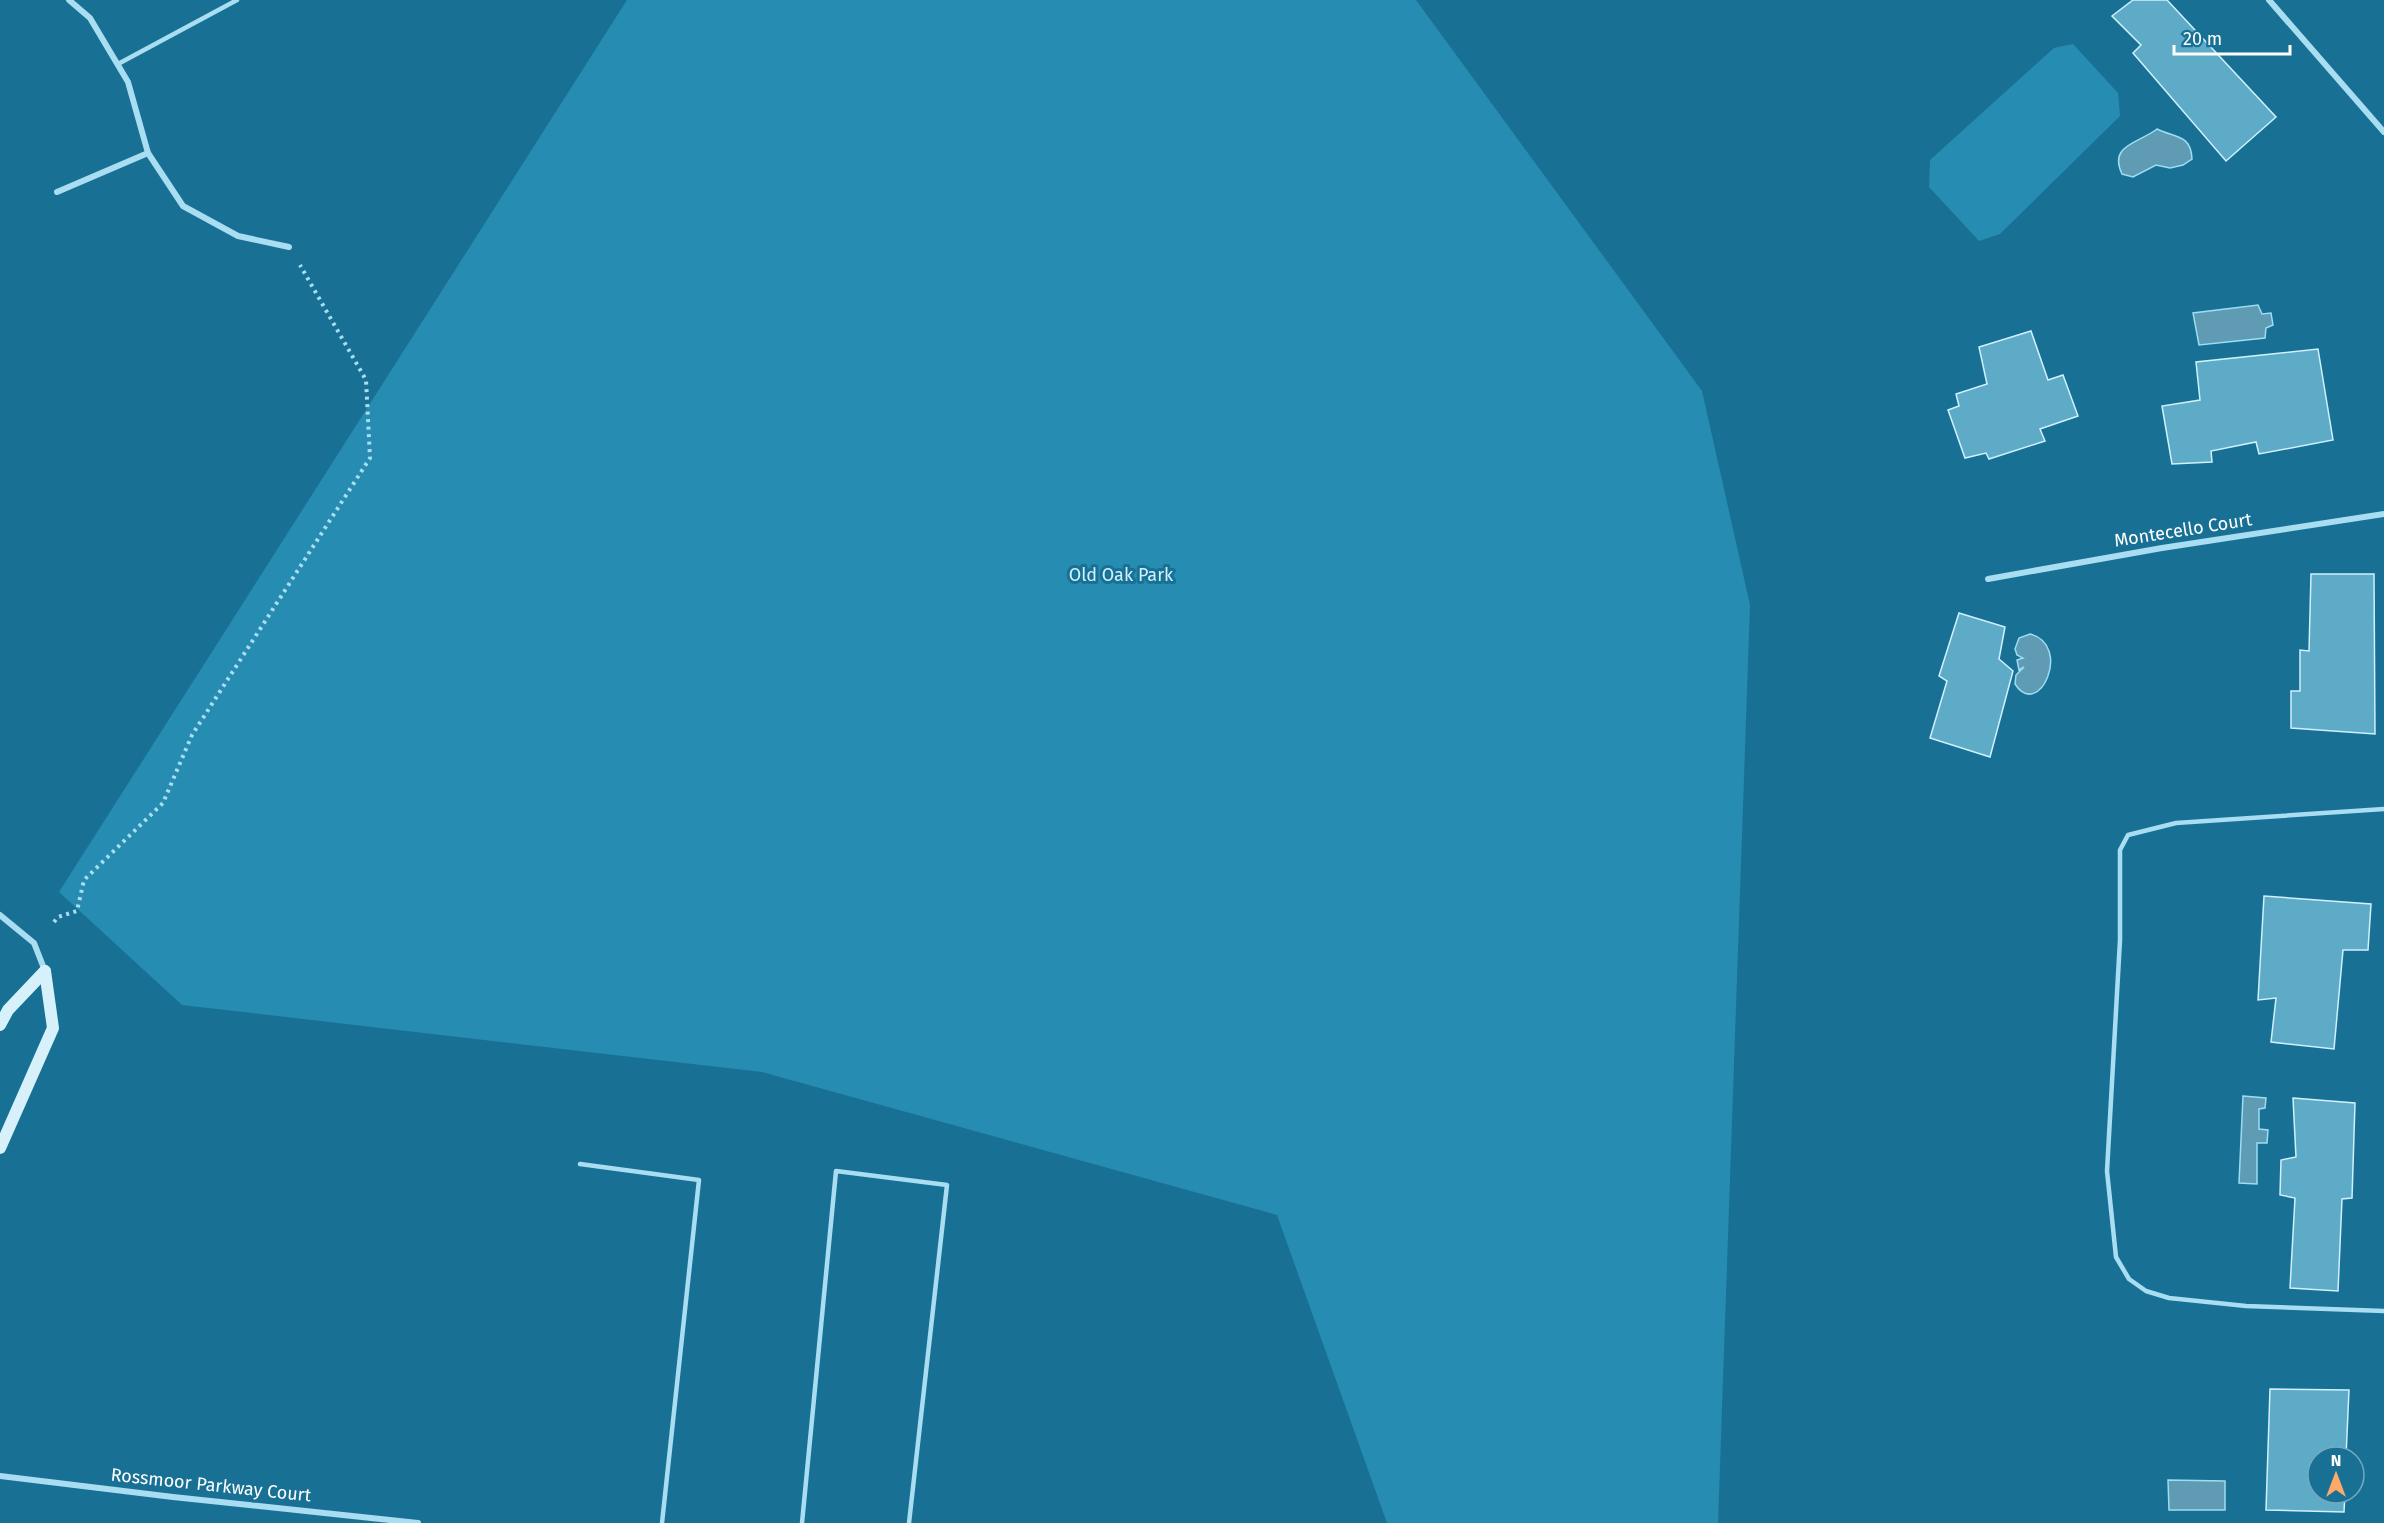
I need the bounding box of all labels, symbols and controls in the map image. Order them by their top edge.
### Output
scale bar [2174,18,2290,56]
text: 20 m [2183,28,2222,50]
street label: Montecello Court [2113,508,2254,552]
park label: Old Oak Park [1069,564,1174,586]
north arrow [2306,1445,2366,1505]
text: N [2331,1451,2341,1470]
street label: Rossmoor Parkway Court [110,1464,313,1507]

